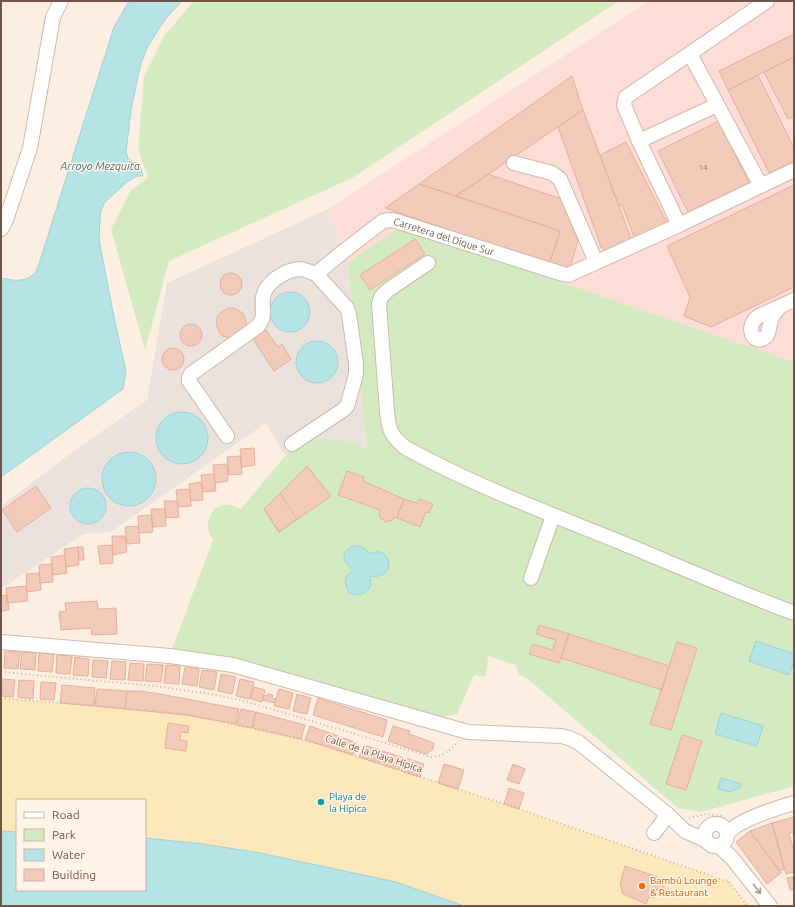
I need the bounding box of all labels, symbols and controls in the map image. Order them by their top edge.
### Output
water label: Arroyo Mezquita [59,160,140,172]
house number: 14 [698,163,708,172]
street label: Carretera del Dique Sur [392,216,496,258]
street label: Calle de la Playa Hípica [324,733,424,774]
place label: Playa de la Hípica [329,791,367,814]
marker: Playa de la Hípica [316,797,326,807]
legend [16,799,146,891]
text: Road [52,808,80,821]
text: Park [52,828,76,841]
text: Water [52,848,85,861]
text: Building [52,868,96,881]
place label: Bambú Lounge & Restaurant [650,875,718,898]
marker: Bambú Lounge & Restaurant [637,881,647,891]
one-way arrow [753,883,761,894]

